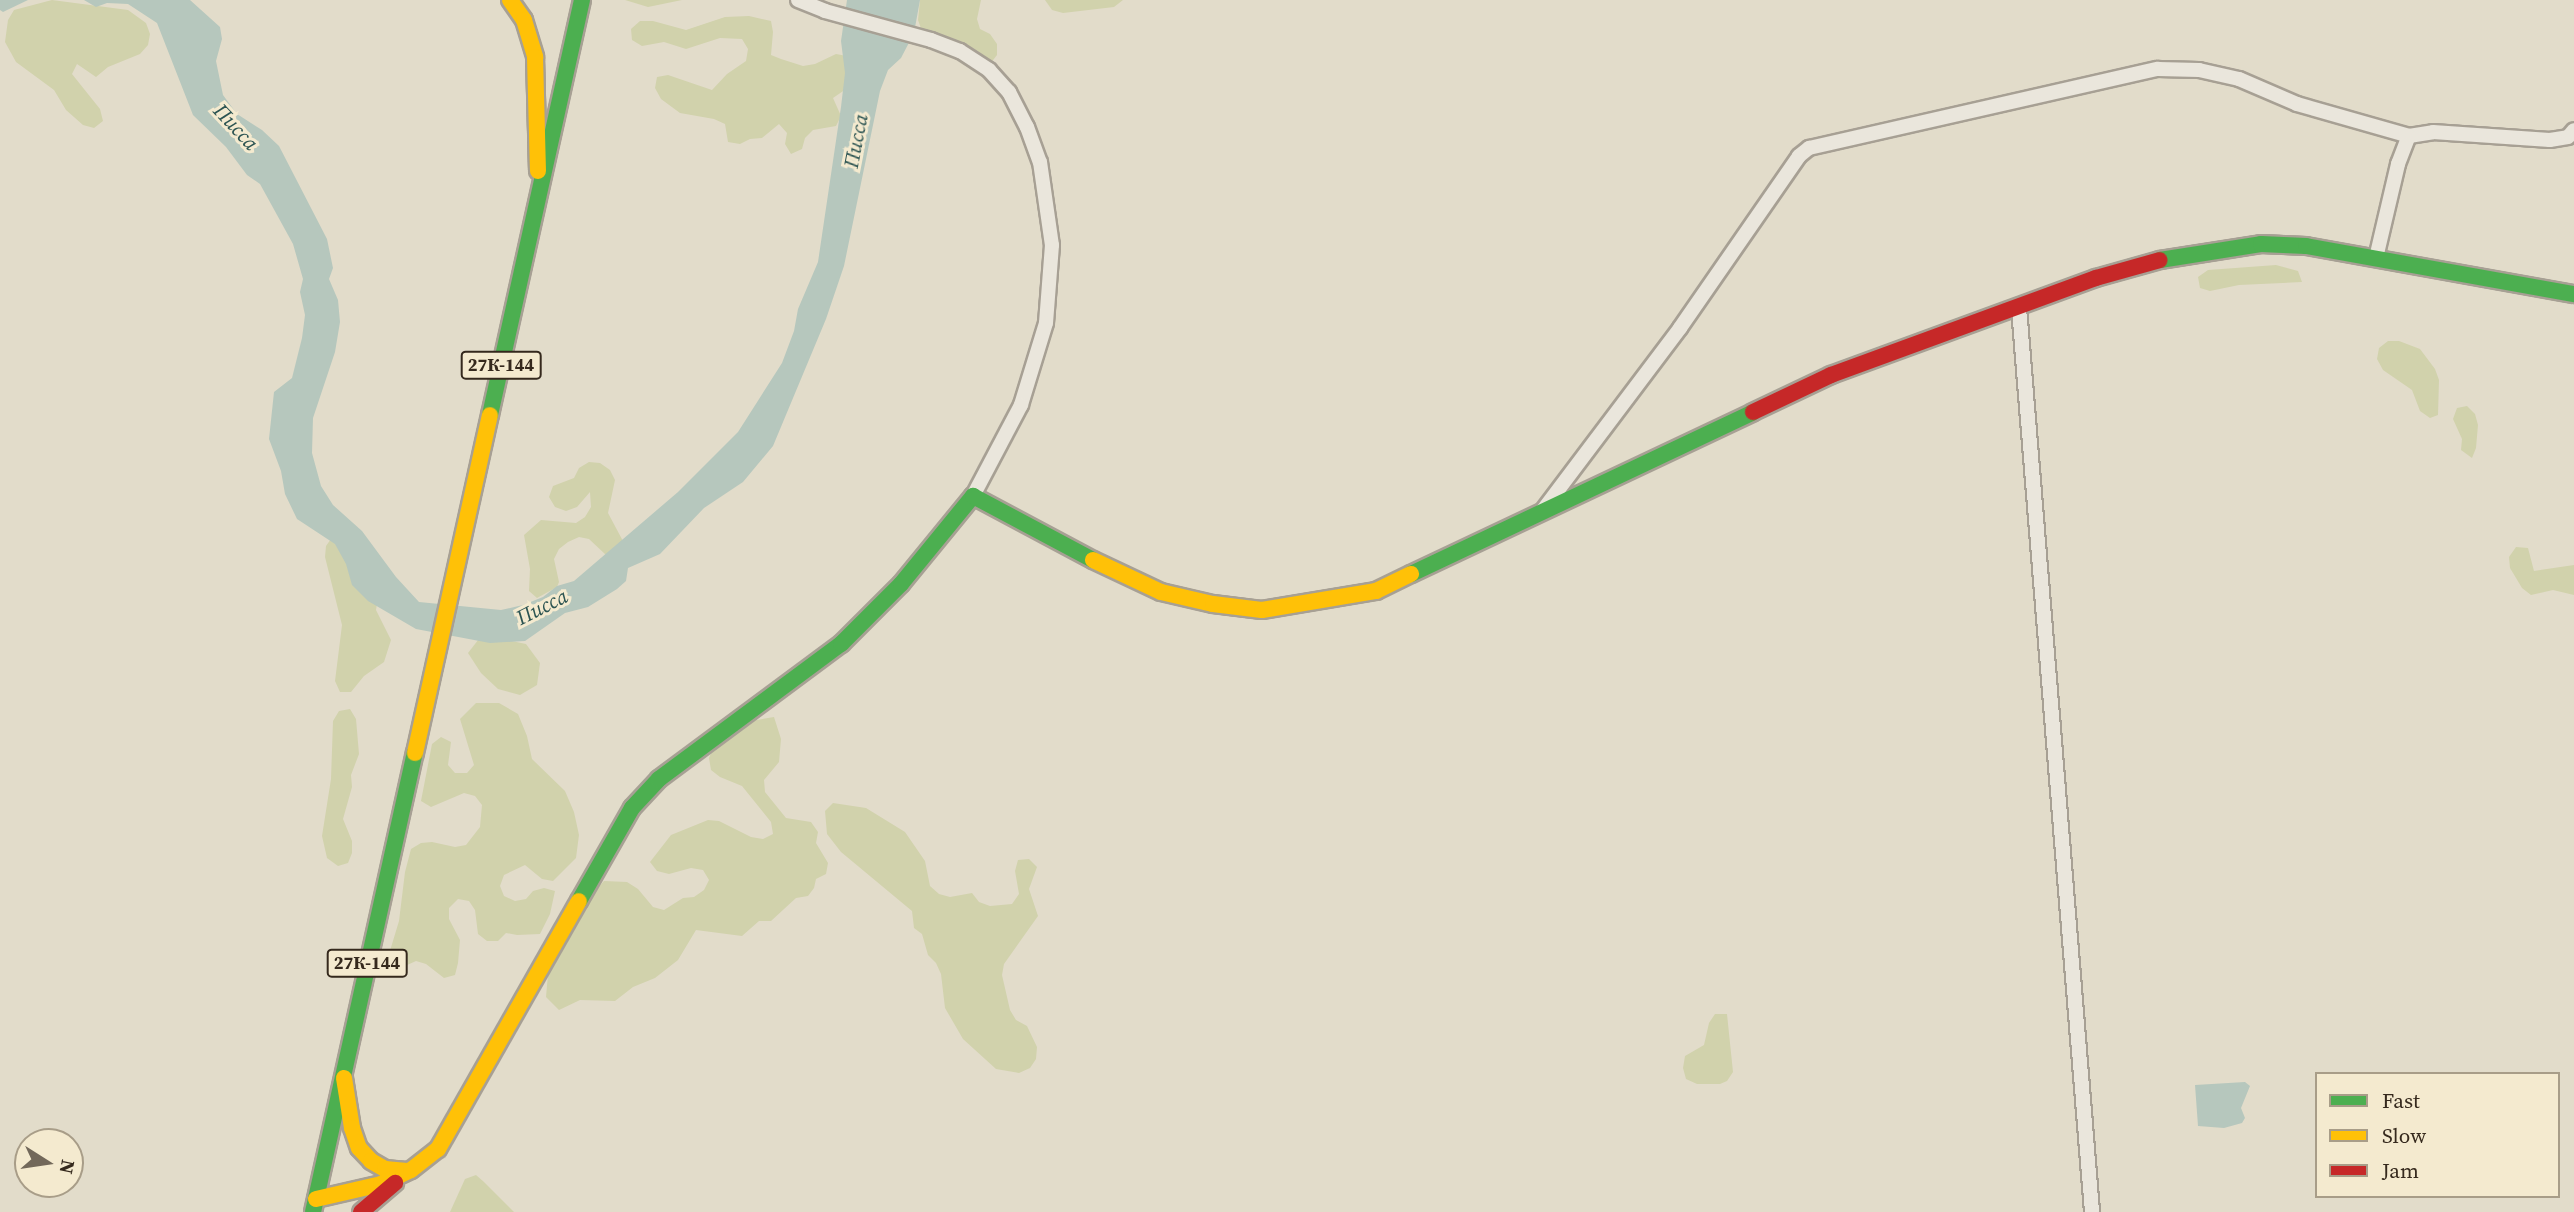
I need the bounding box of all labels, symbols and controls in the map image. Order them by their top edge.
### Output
water label: Писса [208,98,264,156]
water label: Писса [838,112,874,170]
road number: 27К-144 [459,351,543,380]
water label: Писса [512,583,572,631]
road number: 27К-144 [325,948,409,978]
legend [2315,1072,2560,1198]
text: Fast [2382,1086,2420,1115]
text: Slow [2382,1121,2426,1150]
north arrow [14,1128,84,1198]
text: Jam [2382,1156,2419,1185]
text: N [53,1157,82,1176]

